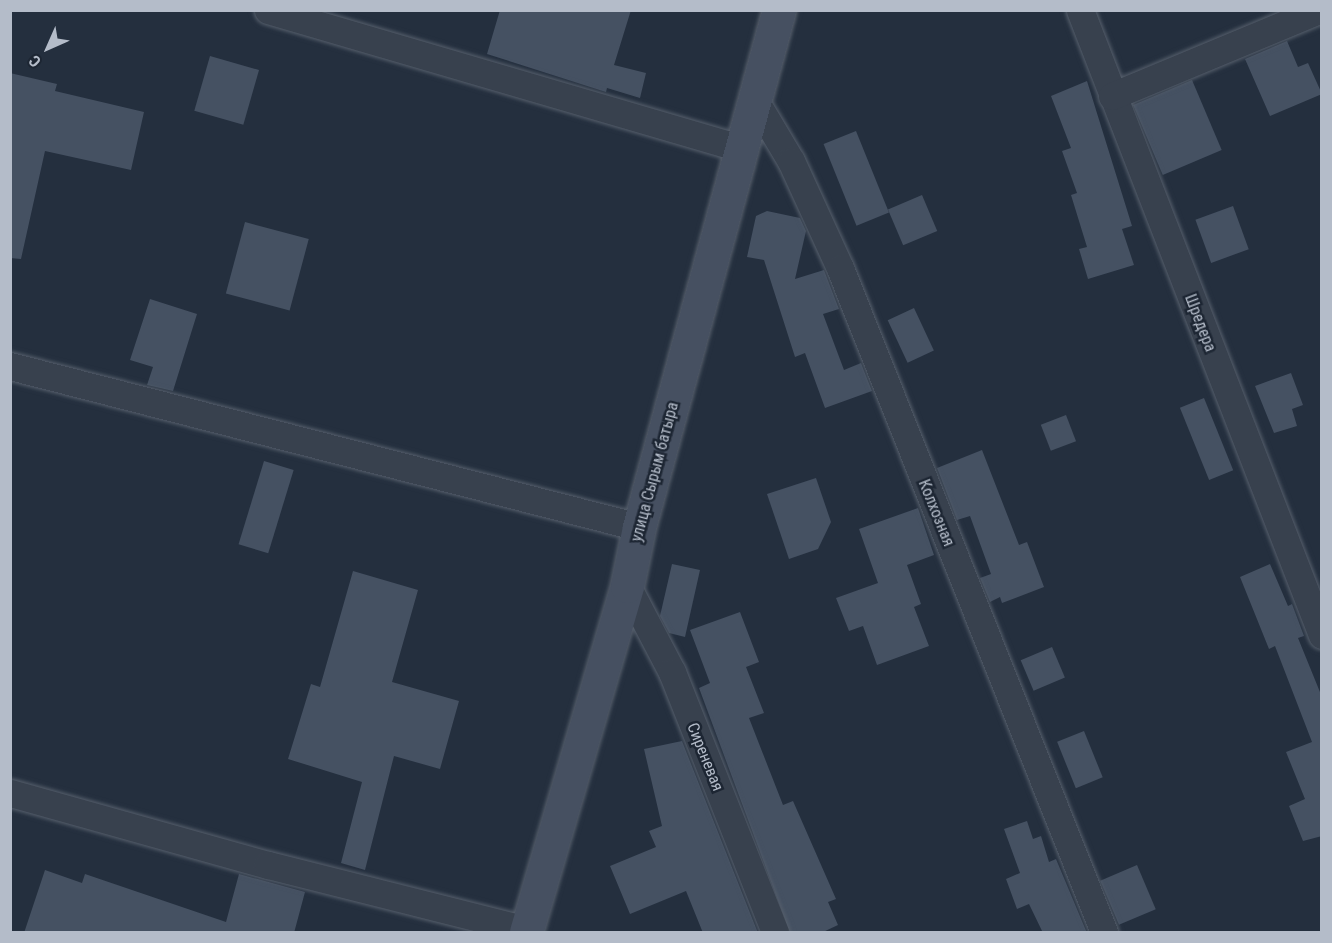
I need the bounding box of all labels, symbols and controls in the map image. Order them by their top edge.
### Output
north arrow [18,18,78,78]
text: С [25,51,45,71]
street label: Шредера [1180,292,1220,354]
street label: улица Сырым батыра [627,400,683,544]
street label: Колхозная [914,477,958,549]
street label: Сиреневая [683,720,727,794]

